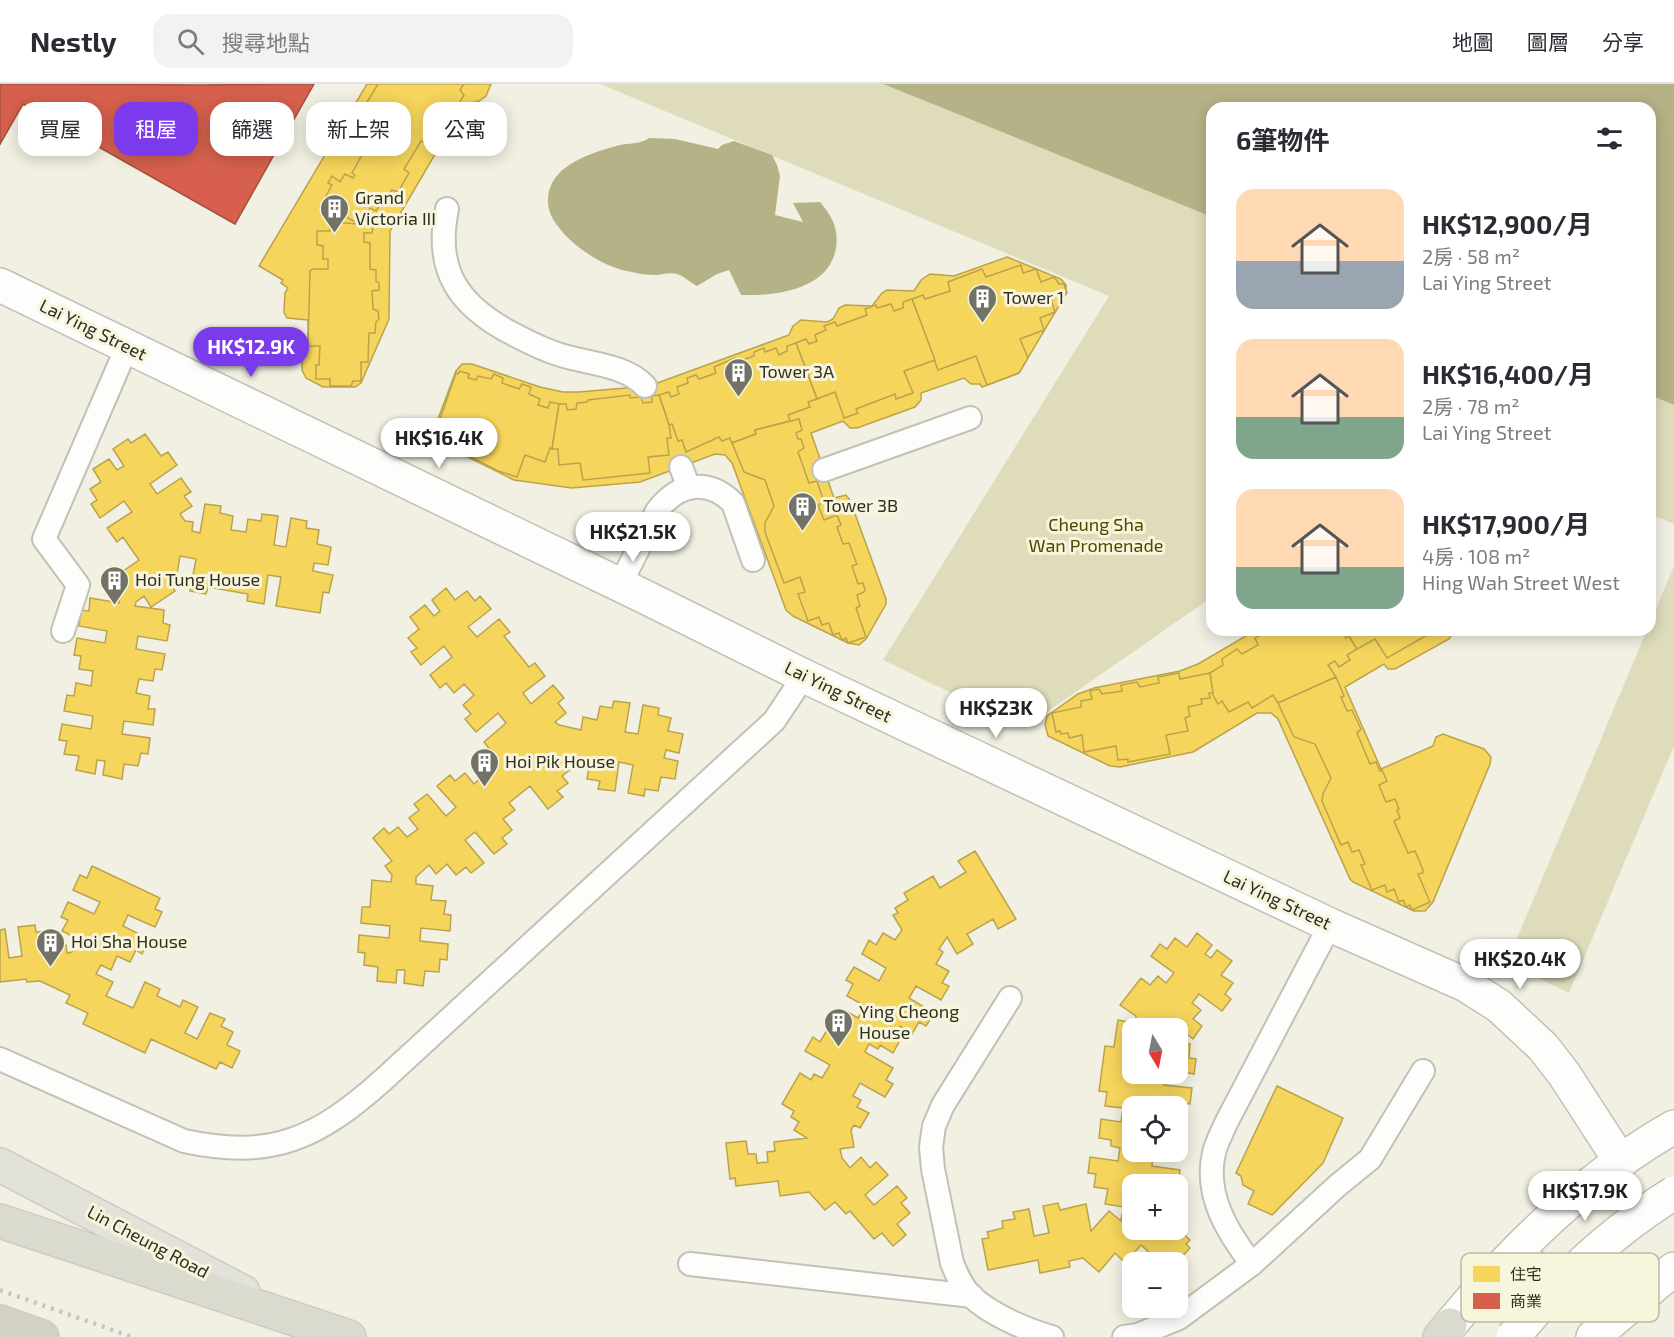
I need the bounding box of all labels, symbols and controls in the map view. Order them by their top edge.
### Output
search box [153,14,573,68]
text: Nestly [30,24,117,58]
icon: search [174,25,207,58]
text: 搜尋地點 [222,29,310,55]
text: 地圖 [1452,29,1494,54]
text: 圖層 [1527,29,1569,54]
text: 分享 [1602,29,1644,54]
chip: 買屋 [18,102,102,156]
chip: 租屋 [114,102,198,156]
chip: 篩選 [210,102,294,156]
chip: 新上架 [306,102,411,156]
chip: 公寓 [423,102,507,156]
icon: filters [1593,122,1626,155]
text: 6筆物件 [1236,124,1329,155]
place label: Grand Victoria III [355,186,436,229]
building icon: Grand Victoria III [318,192,350,234]
text: HK$12,900/月 [1422,208,1593,239]
icon: home [1284,213,1356,285]
text: 2房 · 58 m² [1422,244,1520,268]
text: Lai Ying Street [1422,270,1551,294]
building icon: Tower 1 [966,282,998,324]
place label: Tower 1 [1003,286,1064,308]
street label: Lai Ying Street [36,294,151,365]
pin: HK$12.9K [189,327,313,378]
text: HK$12.9K [207,334,295,358]
building icon: Tower 3A [722,356,754,398]
text: HK$16,400/月 [1422,358,1594,389]
place label: Tower 3A [759,360,835,382]
icon: home [1284,363,1356,435]
text: 2房 · 78 m² [1422,394,1520,418]
pin: HK$16.4K [377,418,501,469]
text: Lai Ying Street [1422,420,1551,444]
text: HK$16.4K [395,425,483,449]
building icon: Tower 3B [786,490,818,532]
place label: Tower 3B [823,494,898,516]
text: HK$17,900/月 [1422,508,1590,539]
pin: HK$21.5K [571,512,695,563]
park label: Cheung Sha Wan Promenade [1029,513,1163,556]
icon: home [1284,513,1356,585]
text: HK$21.5K [590,519,676,543]
text: 4房 · 108 m² [1422,544,1530,568]
building icon: Hoi Tung House [98,564,130,606]
place label: Hoi Tung House [135,568,260,590]
text: Hing Wah Street West [1422,570,1620,594]
street label: Lai Ying Street [781,656,896,727]
pin: HK$23K [947,688,1045,739]
text: HK$23K [959,695,1033,719]
building icon: Hoi Pik House [468,746,500,788]
place label: Hoi Pik House [505,750,615,772]
street label: Lai Ying Street [1220,865,1335,934]
building icon: Hoi Sha House [34,926,66,968]
place label: Hoi Sha House [71,930,188,952]
pin: HK$20.4K [1458,939,1582,990]
text: HK$20.4K [1474,946,1566,970]
place label: Ying Cheong House [859,1000,959,1043]
building icon: Ying Cheong House [822,1006,854,1048]
north arrow [1122,1018,1188,1084]
map controls [1122,1018,1188,1318]
button: locate [1122,1096,1188,1162]
pin: HK$17.9K [1523,1171,1647,1222]
button: + [1122,1174,1188,1240]
text: HK$17.9K [1542,1178,1628,1202]
street label: Lin Cheung Road [84,1200,213,1282]
button: − [1122,1252,1188,1318]
legend [1461,1253,1659,1322]
text: 住宅 [1510,1264,1542,1283]
text: 商業 [1510,1291,1542,1310]

